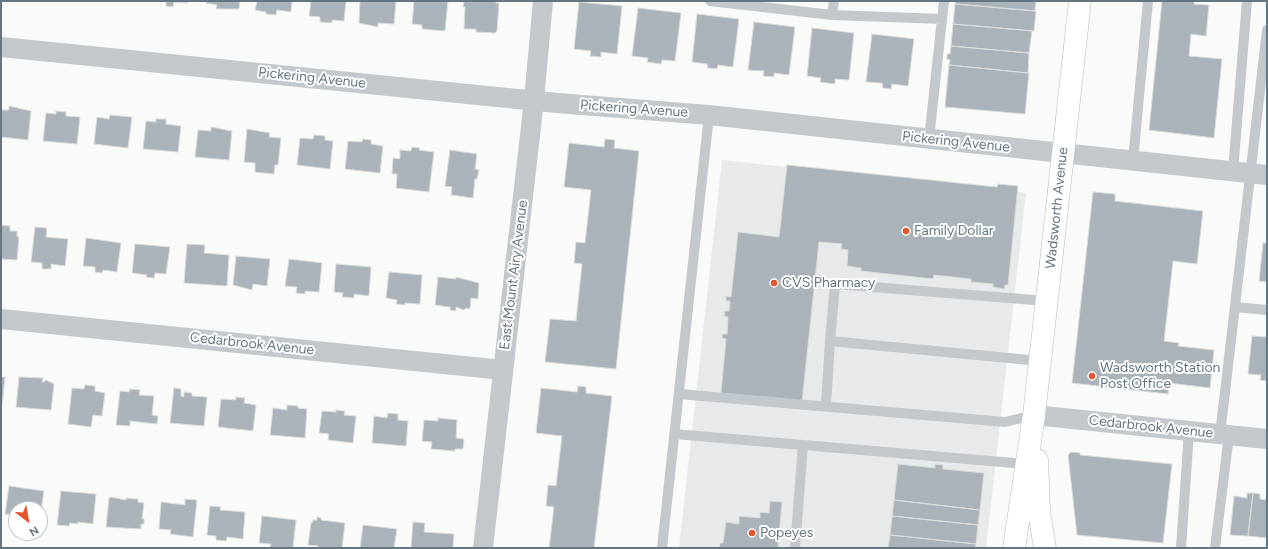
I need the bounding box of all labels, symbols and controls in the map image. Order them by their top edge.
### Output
street label: Pickering Avenue [257,64,367,92]
street label: Pickering Avenue [580,97,688,121]
street label: Pickering Avenue [901,128,1011,156]
street label: Wadsworth Avenue [1042,146,1072,270]
street label: East Mount Airy Avenue [496,199,532,351]
place label: Family Dollar [914,223,994,239]
marker: Family Dollar [901,226,911,236]
place label: CVS Pharmacy [782,275,875,291]
marker: CVS Pharmacy [769,278,779,288]
street label: Cedarbrook Avenue [189,329,315,359]
place label: Wadsworth Station Post Office [1100,360,1220,392]
marker: Wadsworth Station Post Office [1087,371,1097,381]
street label: Cedarbrook Avenue [1088,412,1214,442]
north arrow [8,501,48,541]
text: N [27,523,41,539]
place label: Popeyes [760,525,813,541]
marker: Popeyes [747,528,757,538]

